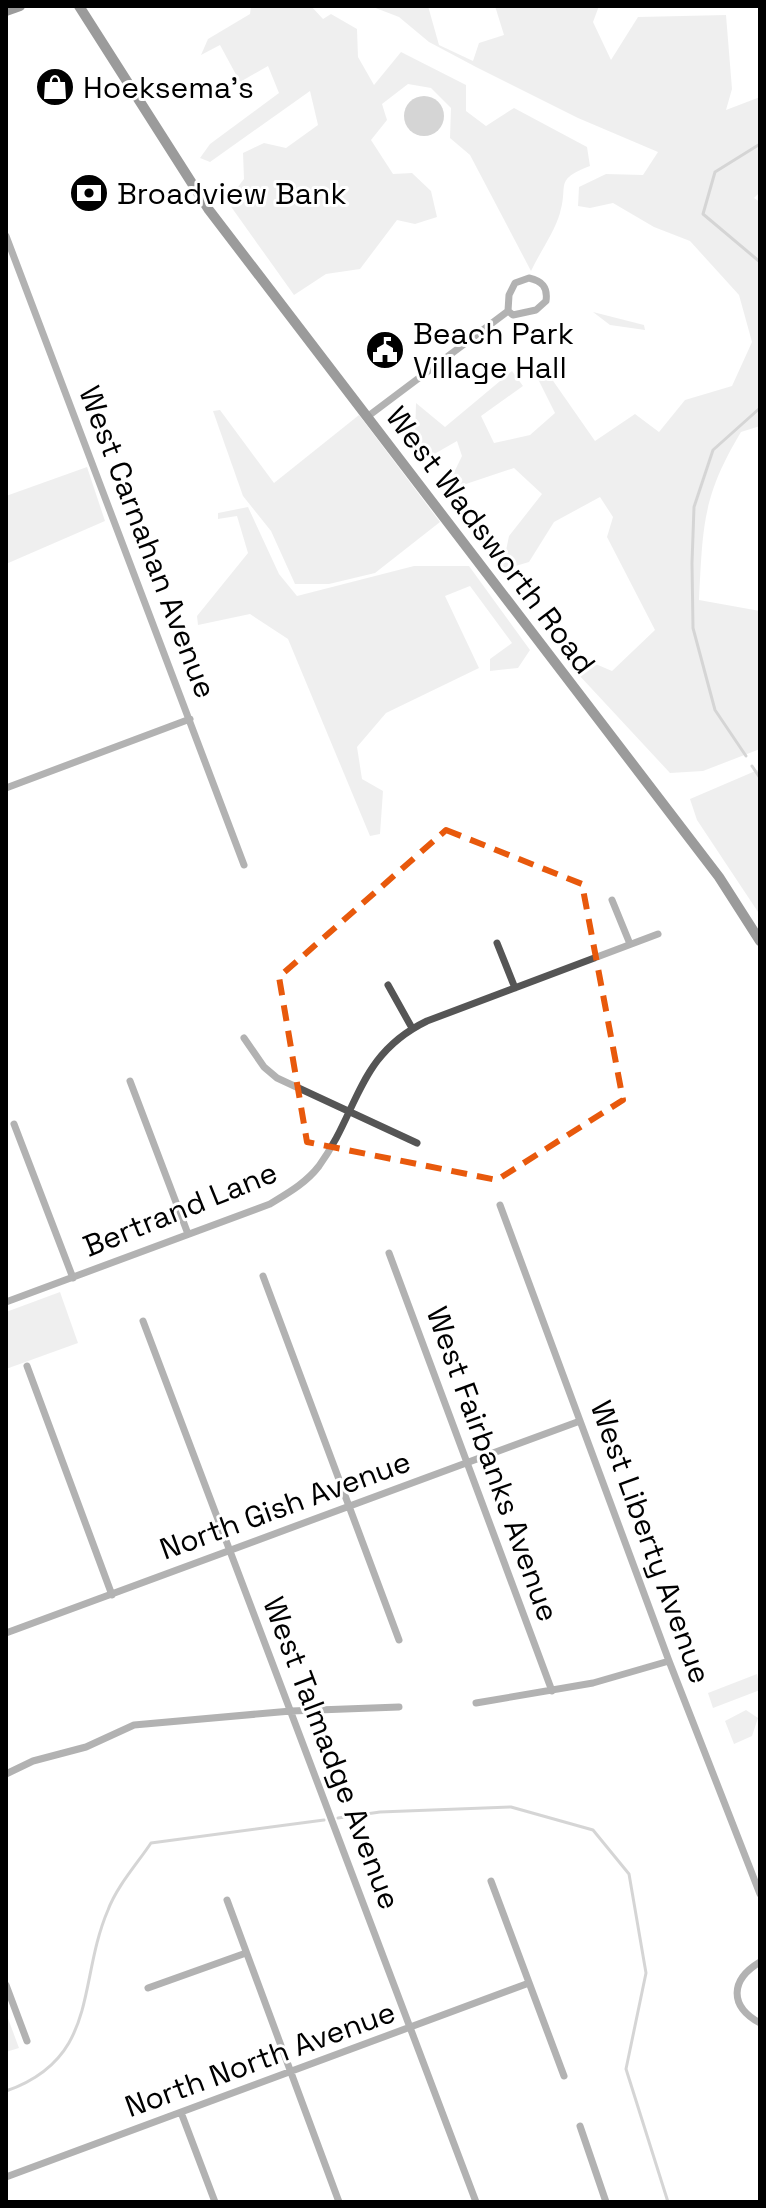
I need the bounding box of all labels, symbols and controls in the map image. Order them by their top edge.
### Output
shop icon: Hoeksema's [34,66,76,108]
place label: Hoeksema's [83,68,254,107]
bank icon: Broadview Bank [68,172,110,214]
place label: Broadview Bank [117,174,347,213]
place label: Beach Park Village Hall [413,314,574,387]
public building icon: Beach Park Village Hall [364,329,406,371]
street label: West Carnahan Avenue [70,380,226,704]
street label: West Wadsworth Road [378,398,604,682]
street label: Bertrand Lane [77,1152,283,1266]
street label: West Fairbanks Avenue [418,1301,568,1627]
street label: West Liberty Avenue [582,1395,720,1689]
street label: North Gish Avenue [154,1441,416,1569]
street label: West Talmadge Avenue [254,1591,410,1915]
street label: North North Avenue [119,1992,401,2126]

